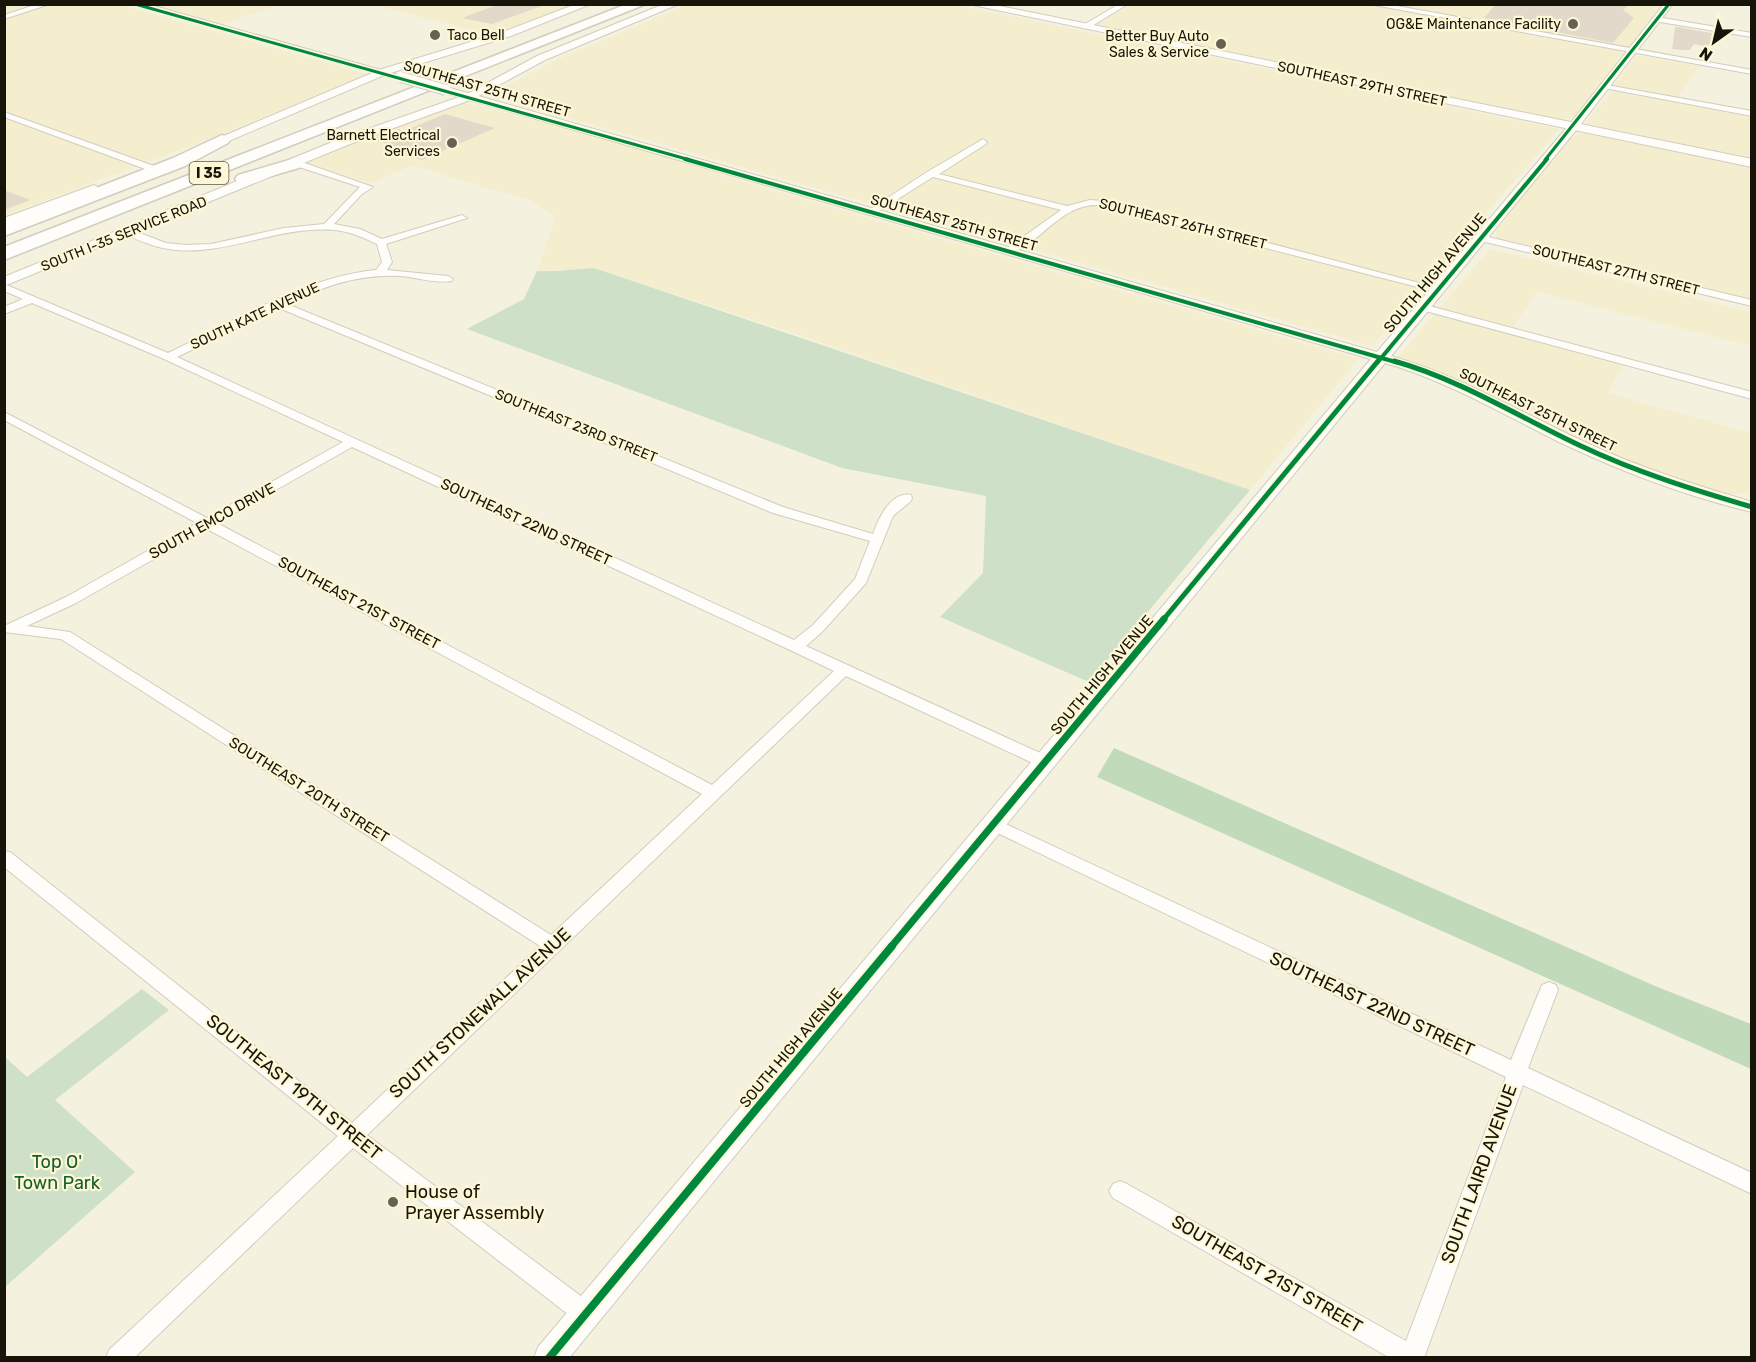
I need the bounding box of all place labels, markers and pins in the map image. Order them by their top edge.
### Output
place label: OG&E Maintenance Facility [1386,16,1561,33]
marker: OG&E Maintenance Facility [1566,17,1580,31]
place label: Taco Bell [447,27,505,44]
marker: Taco Bell [428,28,442,42]
place label: Better Buy Auto Sales & Service [1105,28,1209,61]
marker: Better Buy Auto Sales & Service [1214,37,1228,51]
place label: Barnett Electrical Services [326,127,440,160]
marker: Barnett Electrical Services [445,136,459,150]
place label: House of Prayer Assembly [405,1181,545,1224]
marker: House of Prayer Assembly [386,1195,400,1209]

